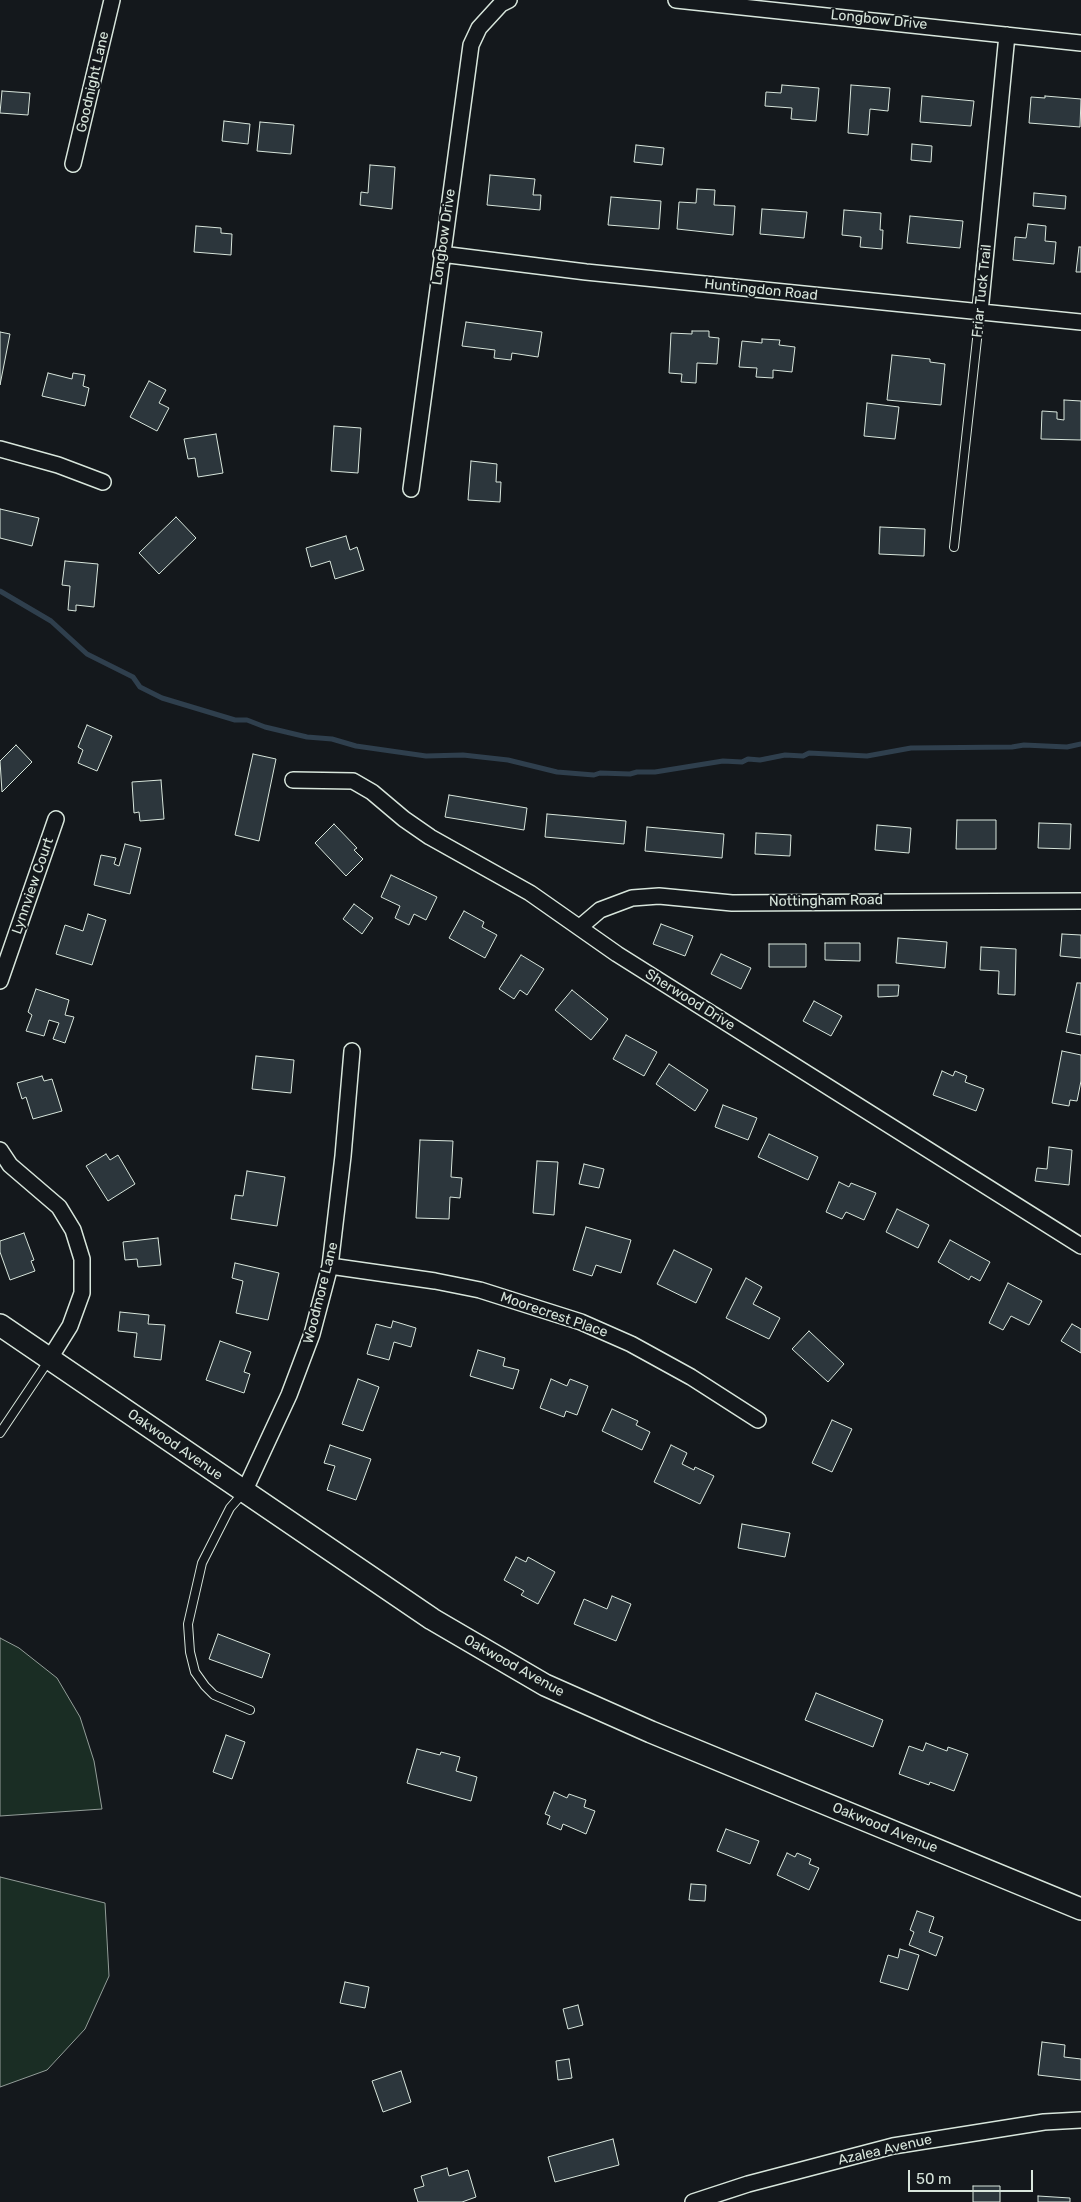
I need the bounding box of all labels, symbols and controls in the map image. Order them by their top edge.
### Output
street label: Longbow Drive [830,7,928,33]
street label: Goodnight Lane [73,30,113,134]
street label: Longbow Drive [429,188,459,286]
street label: Friar Tuck Trail [969,244,995,338]
street label: Huntingdon Road [703,276,819,304]
street label: Lynnview Court [9,835,57,937]
street label: Nottingham Road [769,892,883,910]
street label: Sherwood Drive [642,966,738,1034]
street label: Woodmore Lane [300,1240,342,1346]
street label: Moorecrest Place [498,1289,610,1341]
street label: Oakwood Avenue [124,1406,226,1484]
street label: Oakwood Avenue [461,1631,567,1701]
street label: Oakwood Avenue [830,1799,940,1857]
street label: Azalea Avenue [837,2131,933,2169]
scale bar [911,2160,1036,2192]
text: 50 m [916,2170,951,2188]

